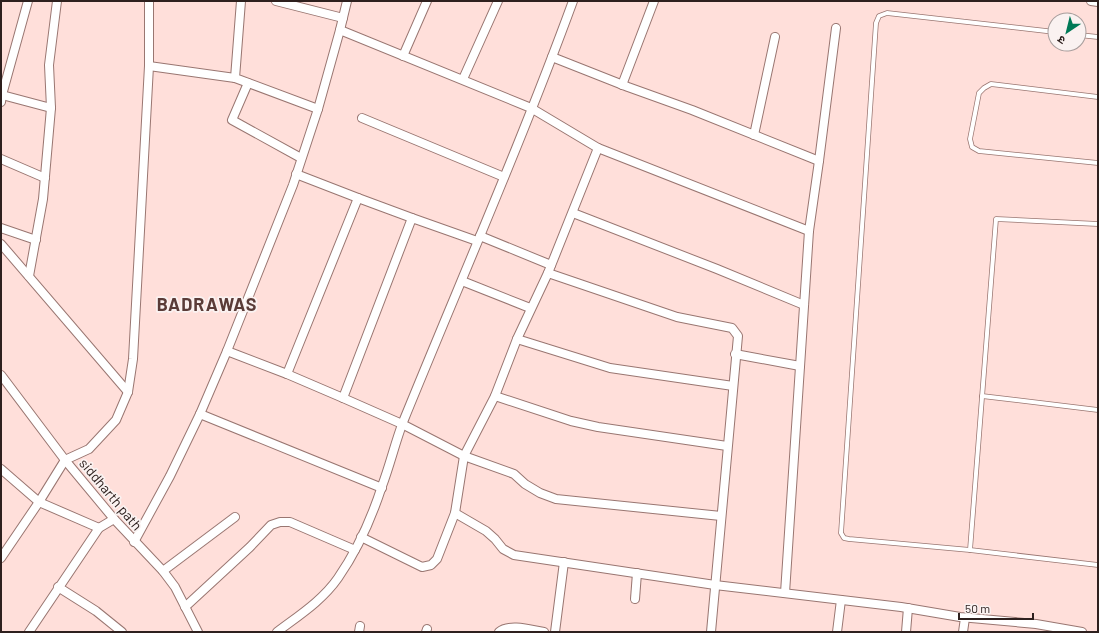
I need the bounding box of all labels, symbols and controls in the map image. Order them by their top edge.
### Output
north arrow [1047,12,1087,52]
text: उ [1054,33,1067,48]
district label: BADRAWAS [157,293,257,315]
street label: siddharth path [76,455,146,533]
scale bar [959,595,1033,621]
text: 50 m [965,601,990,615]

